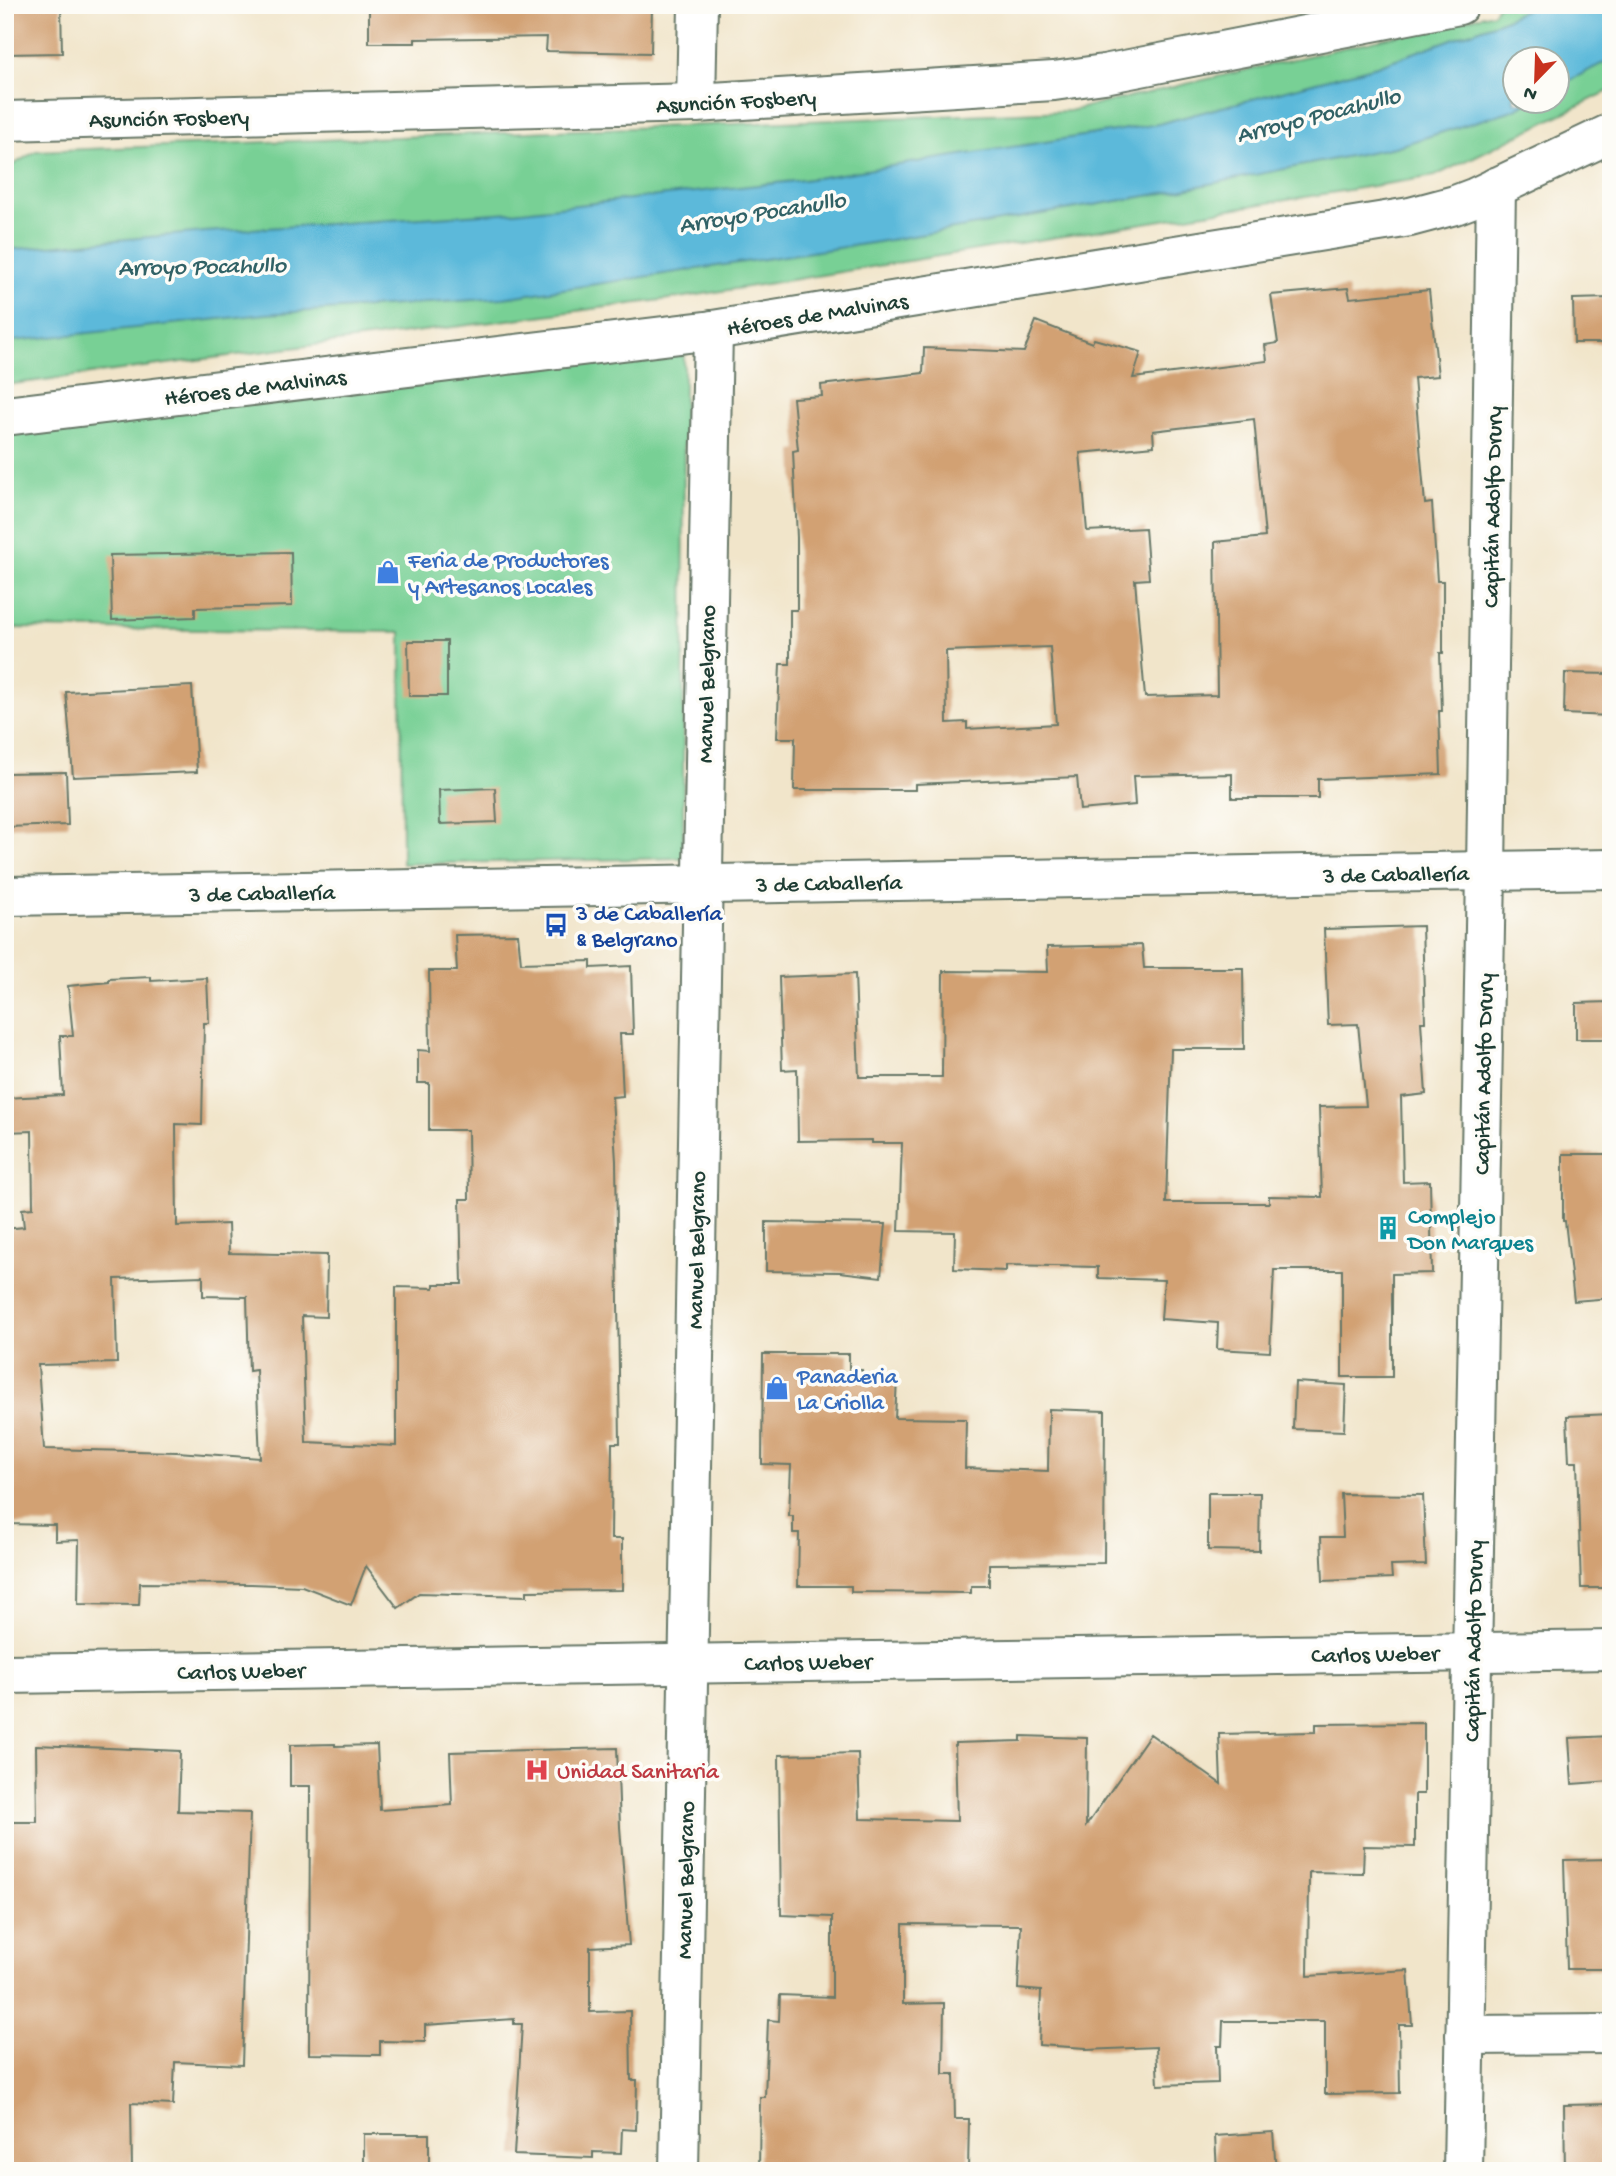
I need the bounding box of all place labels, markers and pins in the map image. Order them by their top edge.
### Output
place label: Feria de Productores y Artesanos Locales [407,549,609,602]
shop icon: Feria de Productores y Artesanos Locales [374,558,402,586]
place label: 3 de Caballería & Belgrano [575,902,723,955]
bus stop icon: 3 de Caballería & Belgrano [542,911,570,939]
place label: Complejo Don Marques [1406,1205,1534,1258]
building icon: Complejo Don Marques [1374,1214,1402,1242]
place label: Panaderia La Criolla [796,1365,899,1418]
shop icon: Panaderia La Criolla [763,1374,791,1402]
hospital icon: Unidad Sanitaria [523,1756,551,1784]
place label: Unidad Sanitaria [557,1760,720,1787]

